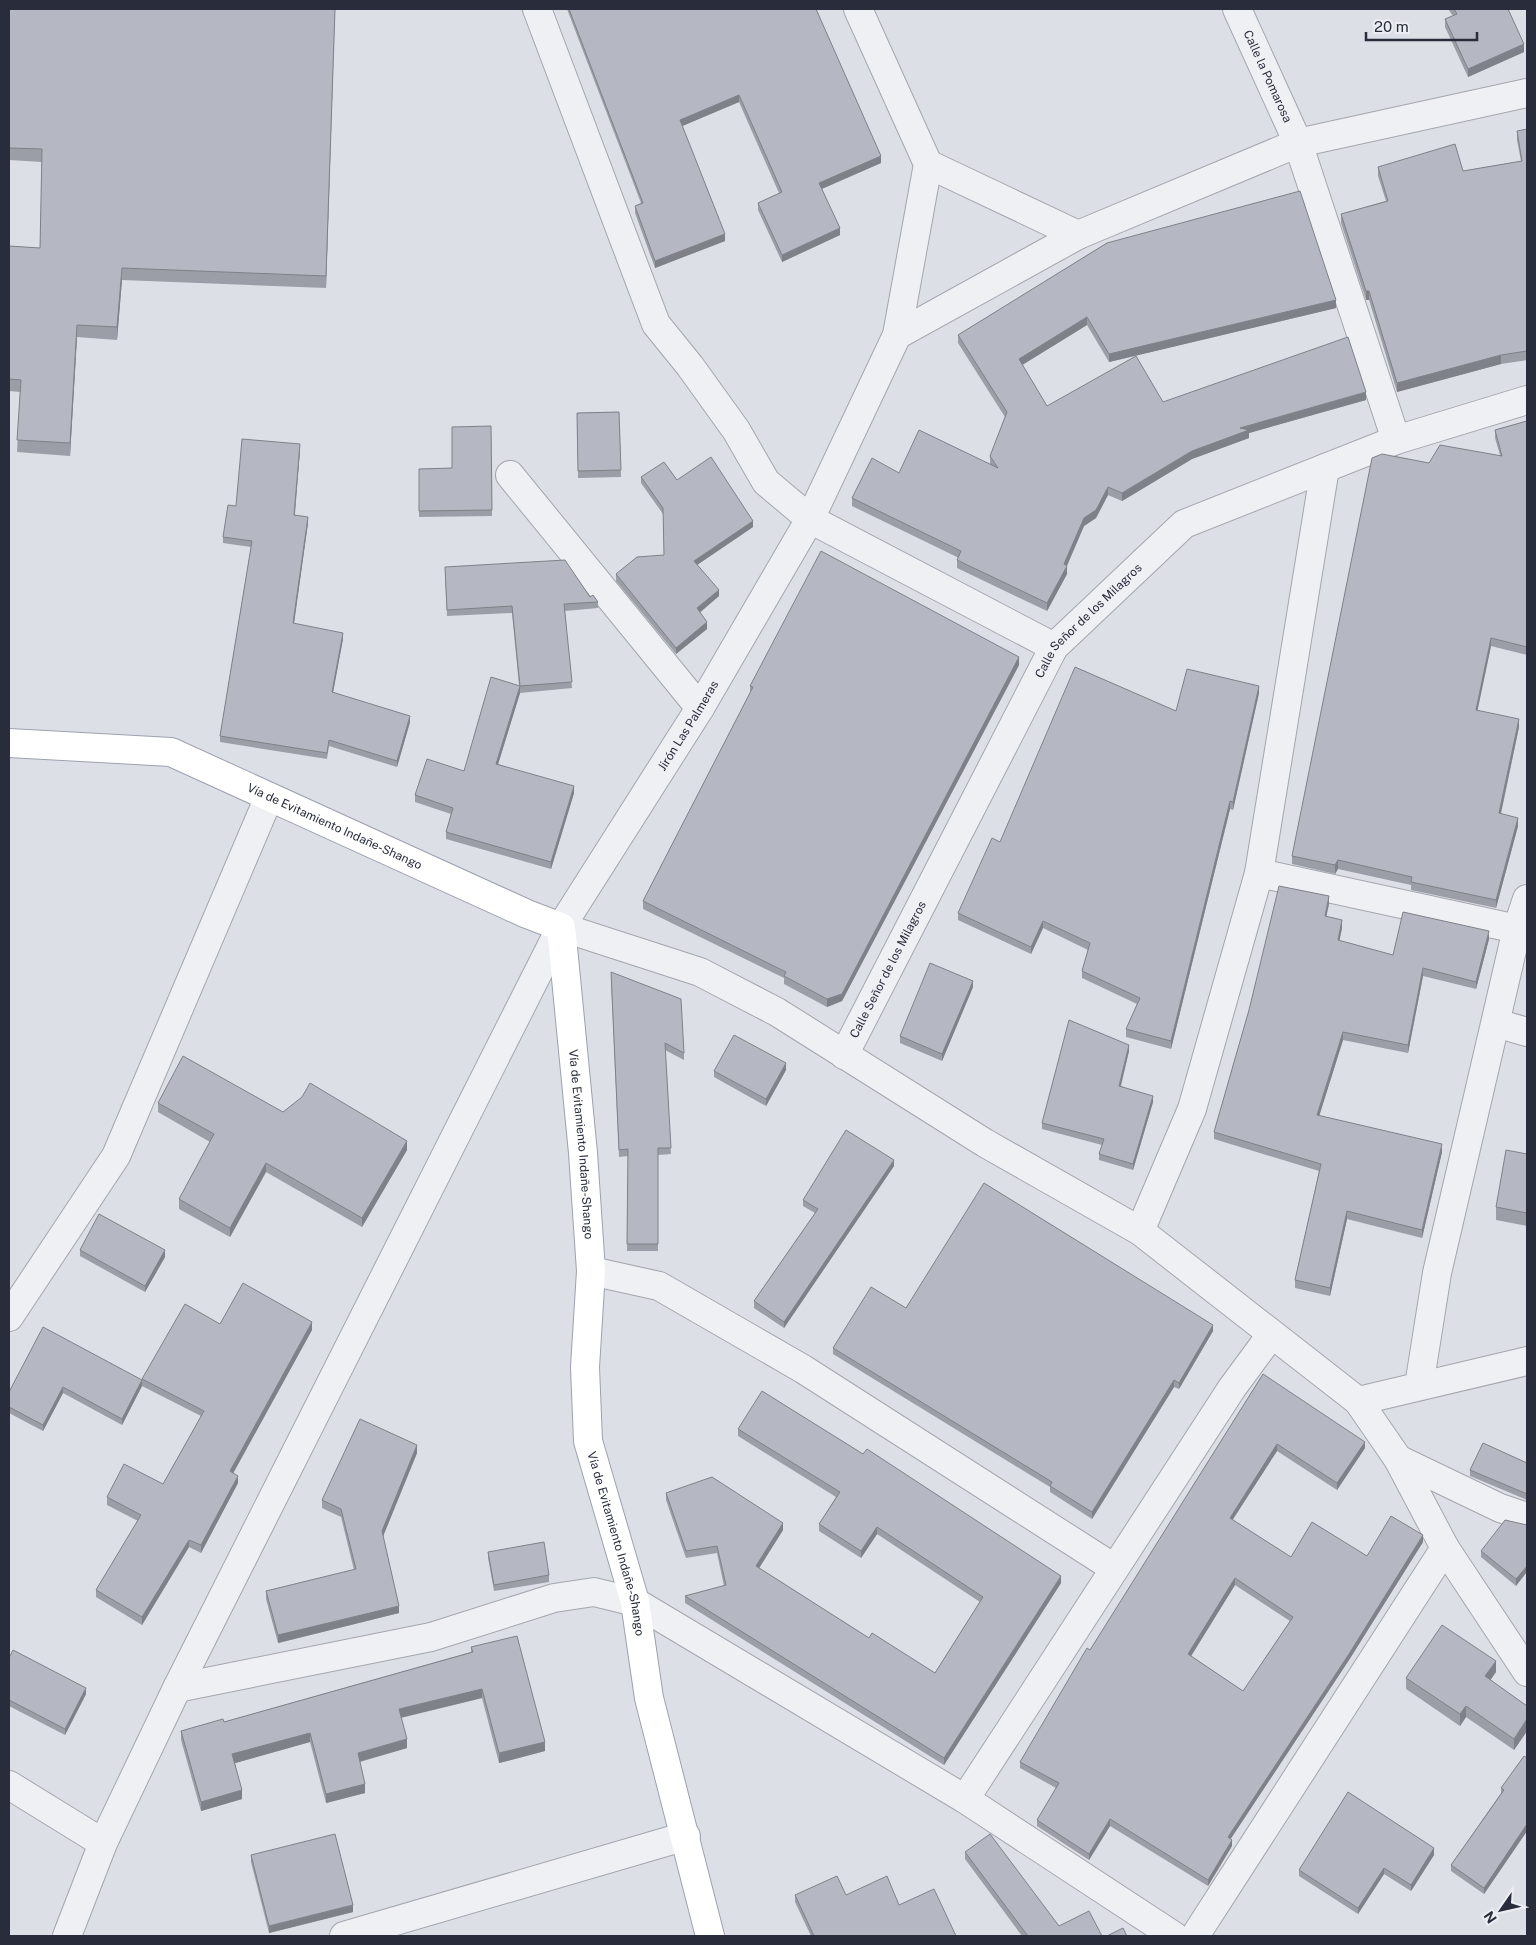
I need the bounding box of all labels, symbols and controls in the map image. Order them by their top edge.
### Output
scale bar [1366,10,1477,42]
text: 20 m [1374,18,1409,35]
street label: Calle la Pomarosa [1241,28,1295,125]
street label: Calle Señor de los Milagros [1032,561,1145,680]
street label: Jirón Las Palmeras [655,678,721,773]
street label: Vía de Evitamiento Indañe-Shango [245,781,424,872]
street label: Calle Señor de los Milagros [847,899,929,1040]
street label: Vía de Evitamiento Indañe-Shango [566,1049,596,1240]
street label: Vía de Evitamiento Indañe-Shango [584,1450,647,1637]
north arrow [1476,1885,1526,1935]
text: N [1481,1908,1500,1926]

